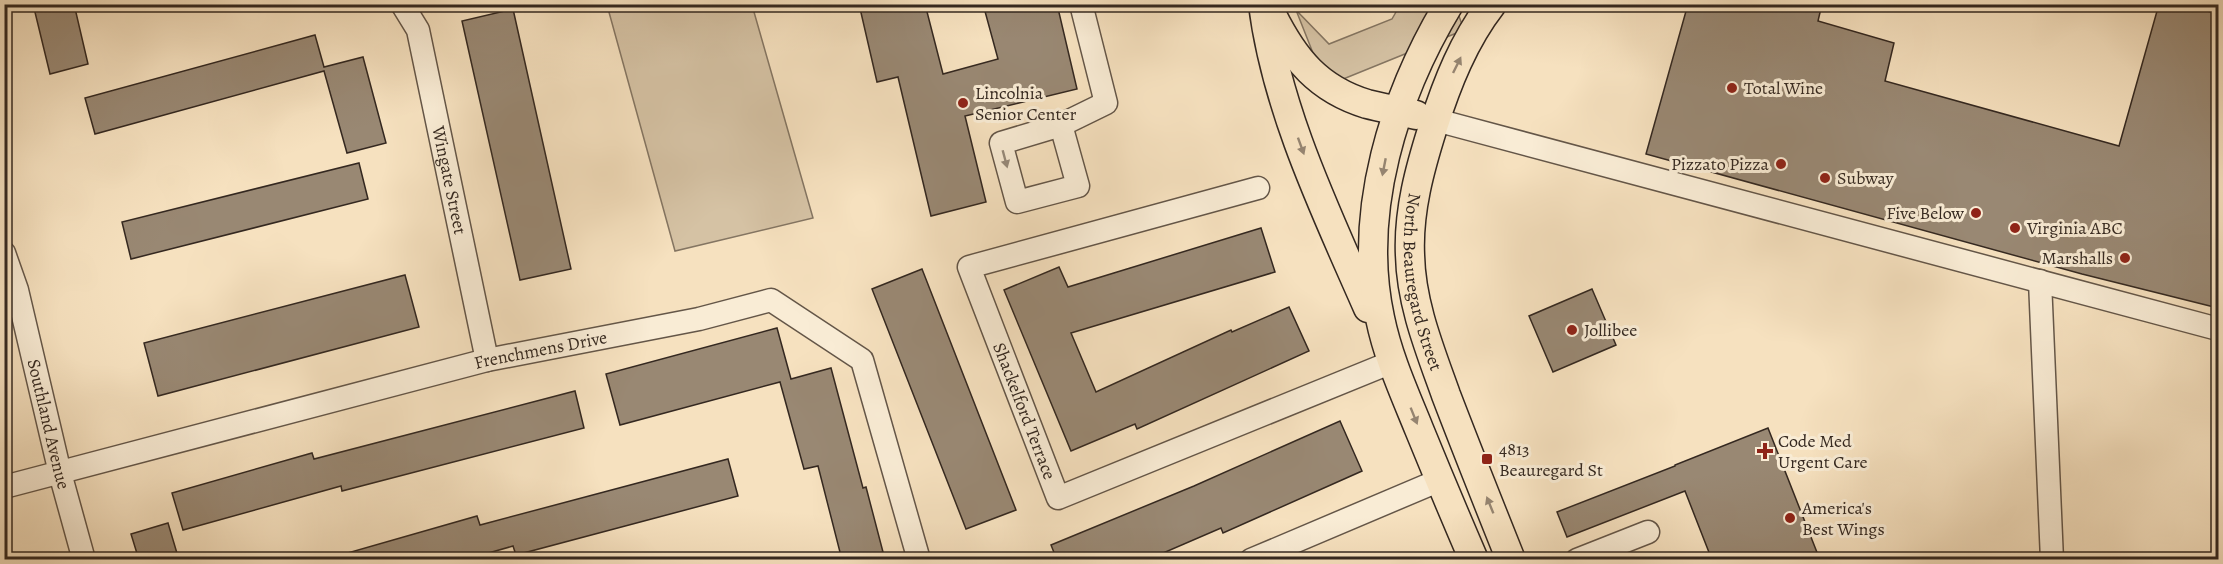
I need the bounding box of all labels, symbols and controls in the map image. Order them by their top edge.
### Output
one-way arrow [1452,57,1461,74]
place label: Total Wine [1744,76,1823,100]
place label: Lincolnia Senior Center [975,81,1076,126]
marker: Total Wine [1725,81,1739,95]
marker: Lincolnia Senior Center [956,96,970,110]
street label: Wingate Street [426,123,472,237]
one-way arrow [1297,138,1307,156]
one-way arrow [1001,150,1010,168]
place label: Pizzato Pizza [1671,152,1770,176]
one-way arrow [1379,157,1388,176]
marker: Pizzato Pizza [1774,157,1788,171]
place label: Subway [1837,166,1895,190]
marker: Subway [1818,171,1832,185]
street label: North Beauregard Street [1398,191,1448,374]
place label: Five Below [1886,201,1964,225]
marker: Five Below [1969,206,1983,220]
place label: Virginia ABC [2026,216,2123,240]
marker: Virginia ABC [2008,221,2022,235]
place label: Marshalls [2041,246,2113,270]
marker: Marshalls [2118,251,2132,265]
place label: Jollibee [1584,318,1637,342]
marker: Jollibee [1565,323,1579,337]
street label: Frenchmens Drive [471,325,609,375]
street label: Shackelford Terrace [987,339,1062,483]
street label: Southland Avenue [22,357,76,492]
one-way arrow [1410,407,1419,425]
place label: Code Med Urgent Care [1778,429,1868,474]
place label: 4813 Beauregard St [1499,437,1603,482]
marker: Code Med Urgent Care [1756,442,1774,460]
marker: 4813 Beauregard St [1480,452,1494,466]
one-way arrow [1484,496,1494,514]
place label: America's Best Wings [1801,496,1885,541]
marker: America's Best Wings [1783,511,1797,525]

